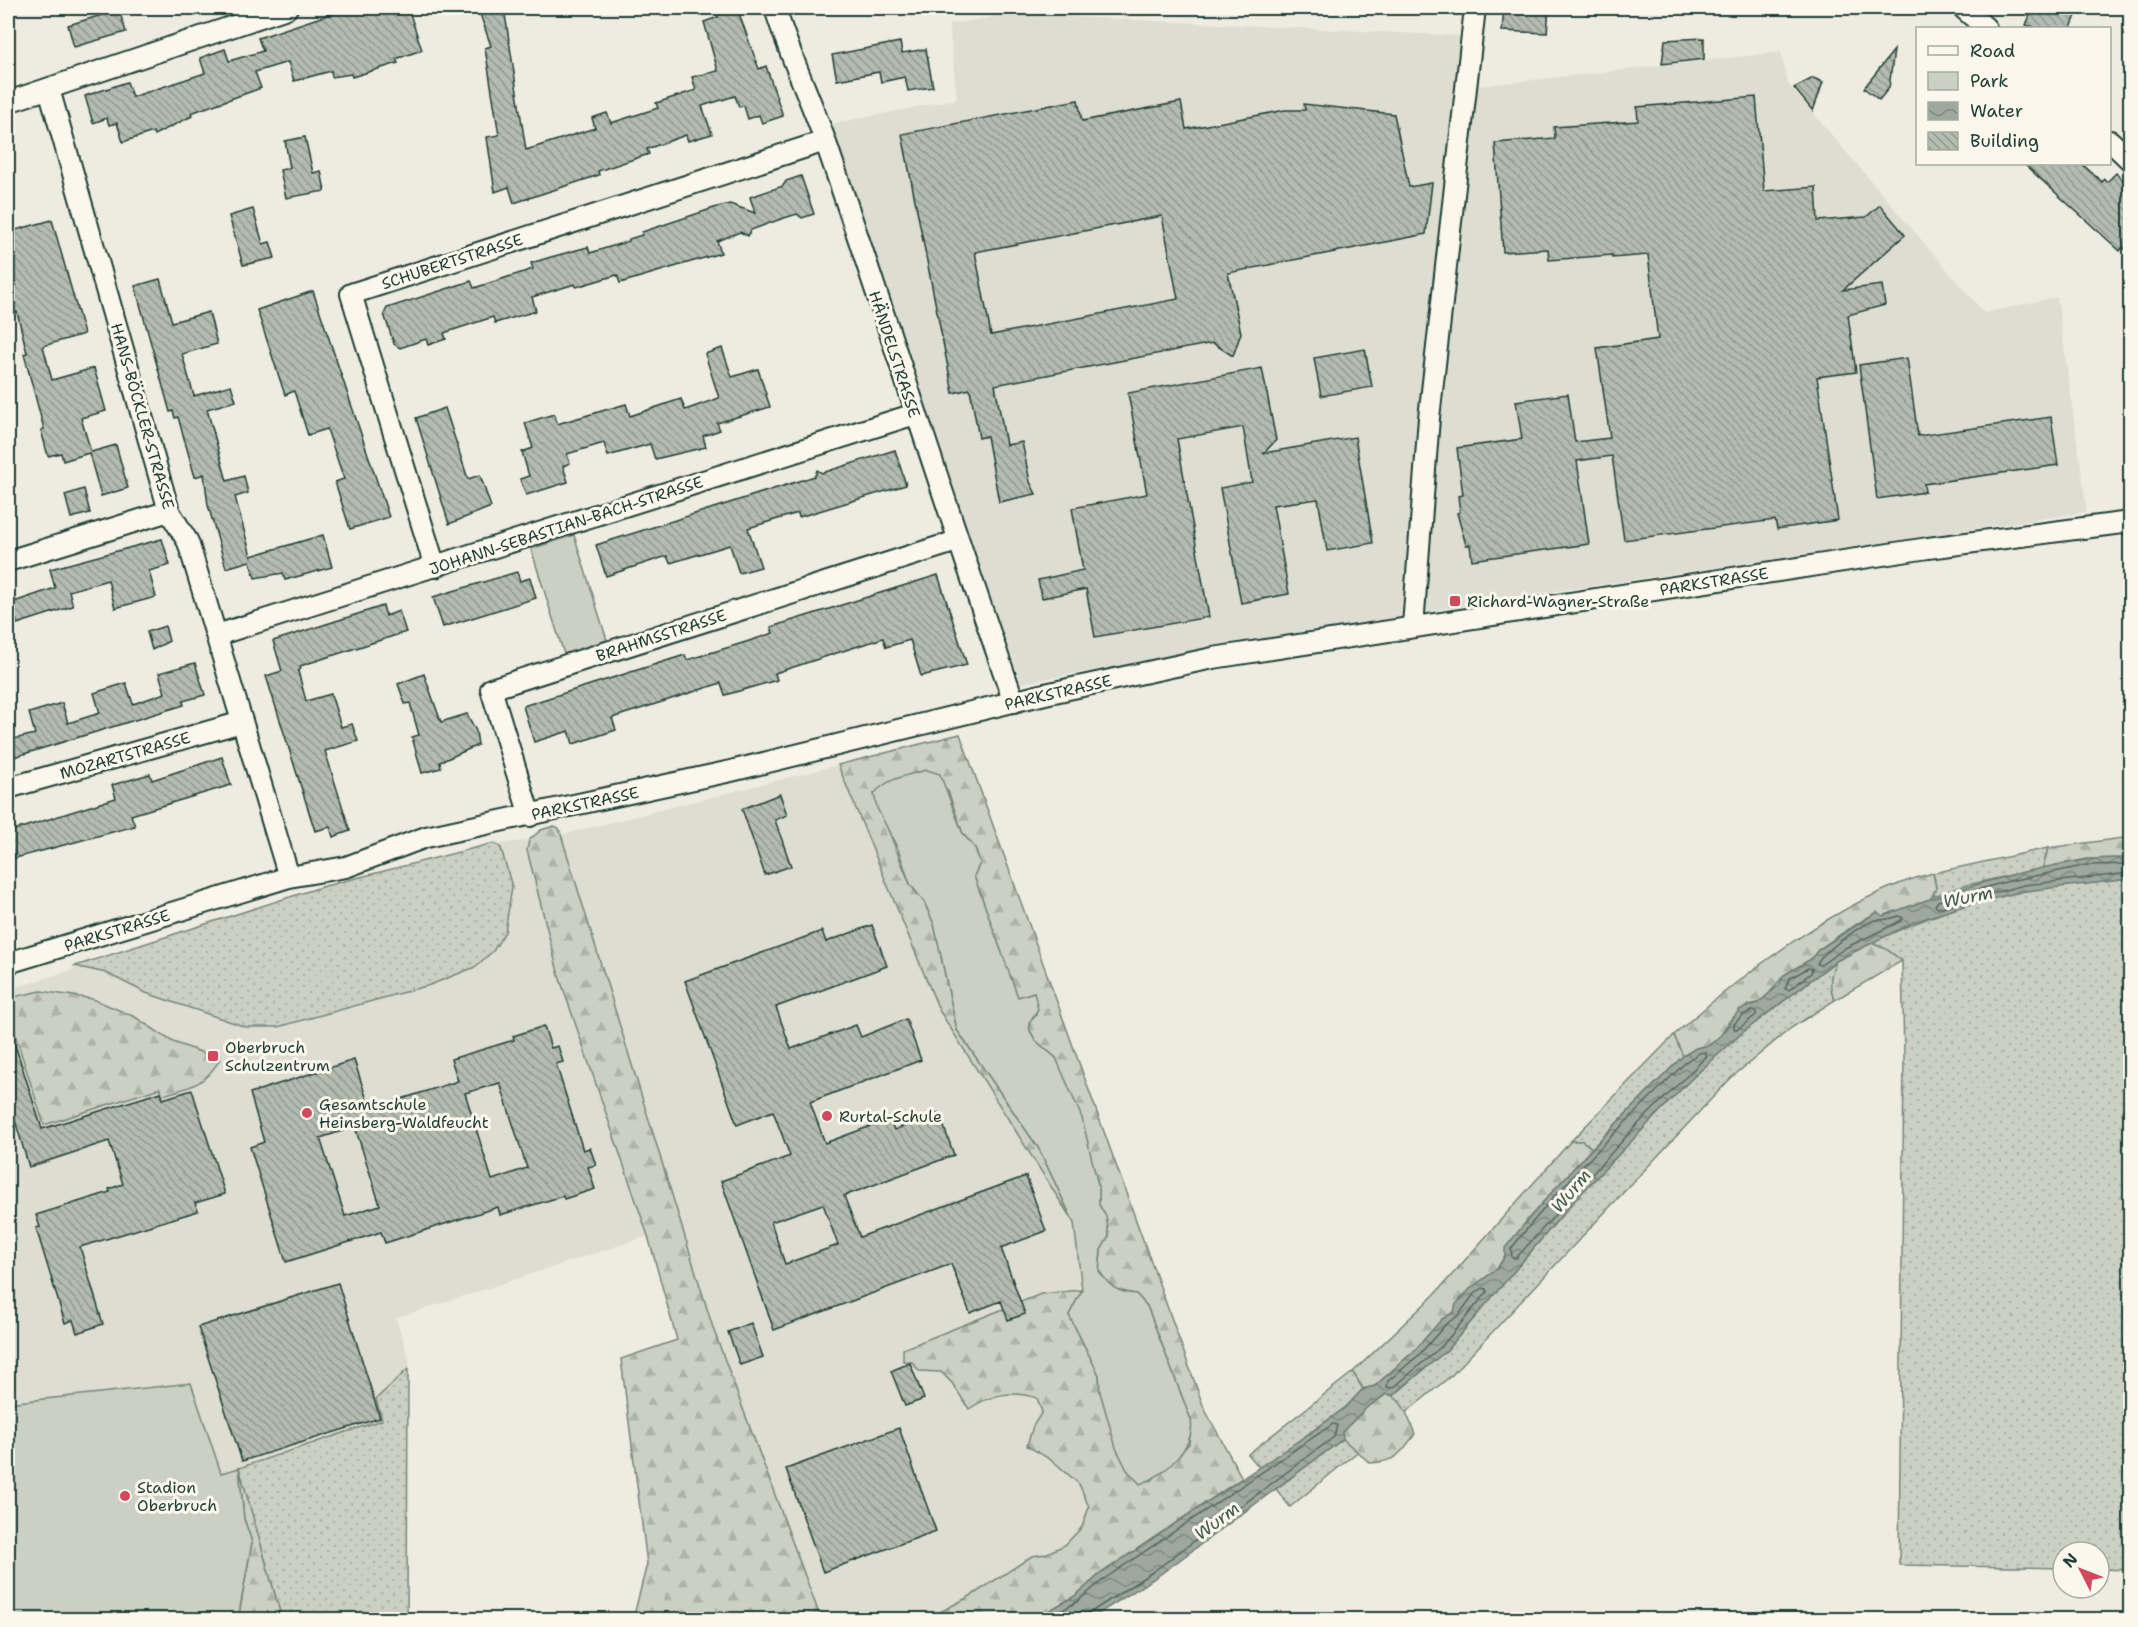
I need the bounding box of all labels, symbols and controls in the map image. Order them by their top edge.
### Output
legend [1916,27,2111,165]
text: Road [1970,39,2015,63]
text: Park [1970,69,2009,93]
text: Water [1970,99,2023,123]
text: Building [1970,129,2039,153]
street label: SCHUBERTSTRASSE [379,229,526,294]
street label: HÄNDELSTRASSE [864,288,925,420]
street label: HANS-BÖCKLER-STRASSE [106,320,179,512]
street label: JOHANN-SEBASTIAN-BACH-STRASSE [426,471,706,580]
street label: PARKSTRASSE [1658,563,1770,600]
place label: Richard-Wagner-Straße [1467,591,1649,612]
marker: Richard-Wagner-Straße [1448,594,1462,608]
street label: BRAHMSSTRASSE [593,605,729,666]
street label: PARKSTRASSE [1002,670,1114,715]
street label: MOZARTSTRASSE [57,727,193,784]
street label: PARKSTRASSE [529,782,641,825]
water label: Wurm [1941,880,1995,914]
street label: PARKSTRASSE [62,904,173,957]
place label: Oberbruch Schulzentrum [225,1037,330,1076]
marker: Oberbruch Schulzentrum [206,1049,220,1063]
place label: Gesamtschule Heinsberg-Waldfeucht [319,1094,489,1133]
marker: Gesamtschule Heinsberg-Waldfeucht [300,1106,314,1120]
place label: Rurtal-Schule [839,1106,942,1127]
marker: Rurtal-Schule [820,1109,834,1123]
water label: Wurm [1546,1164,1596,1218]
place label: Stadion Oberbruch [137,1477,217,1516]
marker: Stadion Oberbruch [118,1489,132,1503]
water label: Wurm [1190,1496,1244,1546]
north arrow [2051,1540,2111,1600]
text: N [2058,1549,2082,1572]

